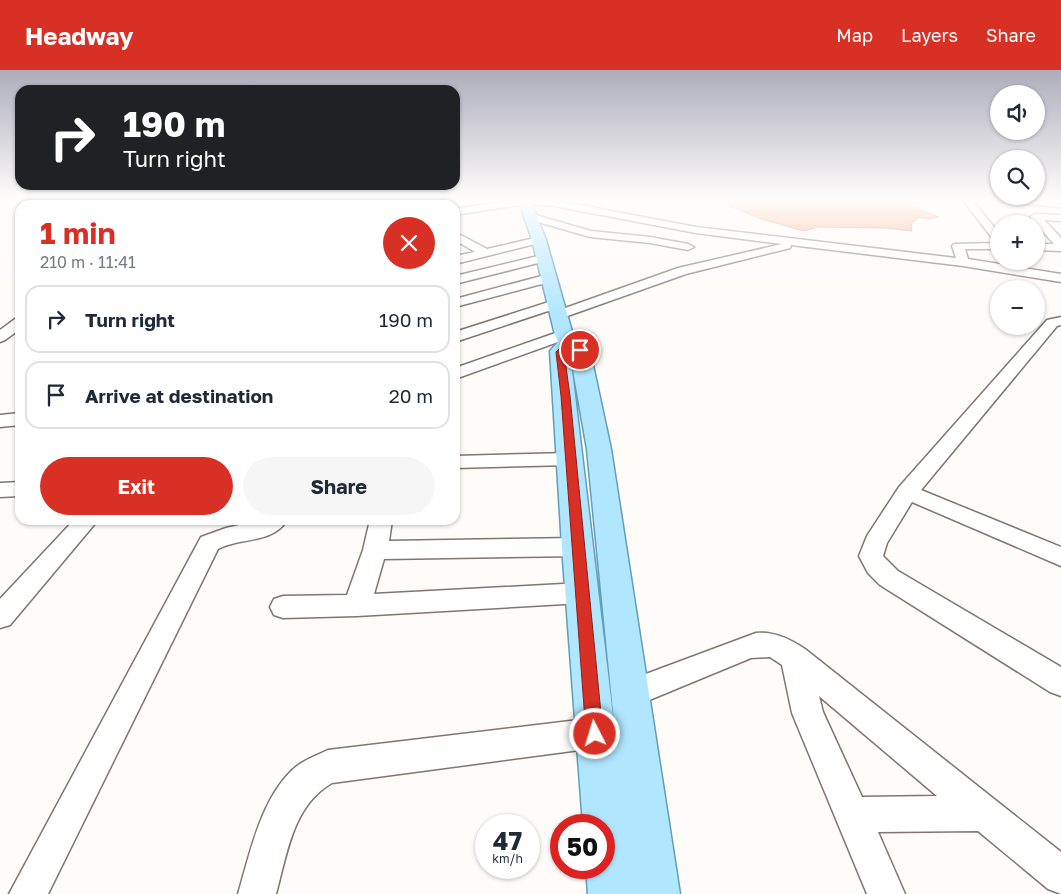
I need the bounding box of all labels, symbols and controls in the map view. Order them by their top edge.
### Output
text: Headway [25,21,133,50]
text: Map [836,24,873,46]
text: Layers [901,24,958,46]
text: Share [986,24,1036,46]
map controls [990,85,1045,335]
button: sound [990,85,1045,140]
text: 190 m [123,103,225,145]
icon: right [40,105,105,170]
text: Turn right [123,145,226,172]
button: search [990,150,1045,205]
text: 1 min [40,215,116,251]
button: + [990,215,1045,270]
button: close [383,217,435,269]
text: 210 m · 11:41 [40,252,136,272]
button: − [990,280,1045,335]
icon: right [42,305,70,333]
text: Turn right [85,308,175,331]
text: 190 m [379,308,433,331]
pin [559,329,601,371]
icon: arrive [566,336,594,364]
icon: arrive [42,381,70,409]
text: Arrive at destination [85,384,273,407]
text: 20 m [389,384,433,407]
button: Exit [40,457,233,515]
button: Share [243,457,435,515]
position arrow [568,707,620,759]
speed limit sign: 50 [550,814,615,879]
text: 47 [493,825,522,856]
text: km/h [492,851,523,866]

